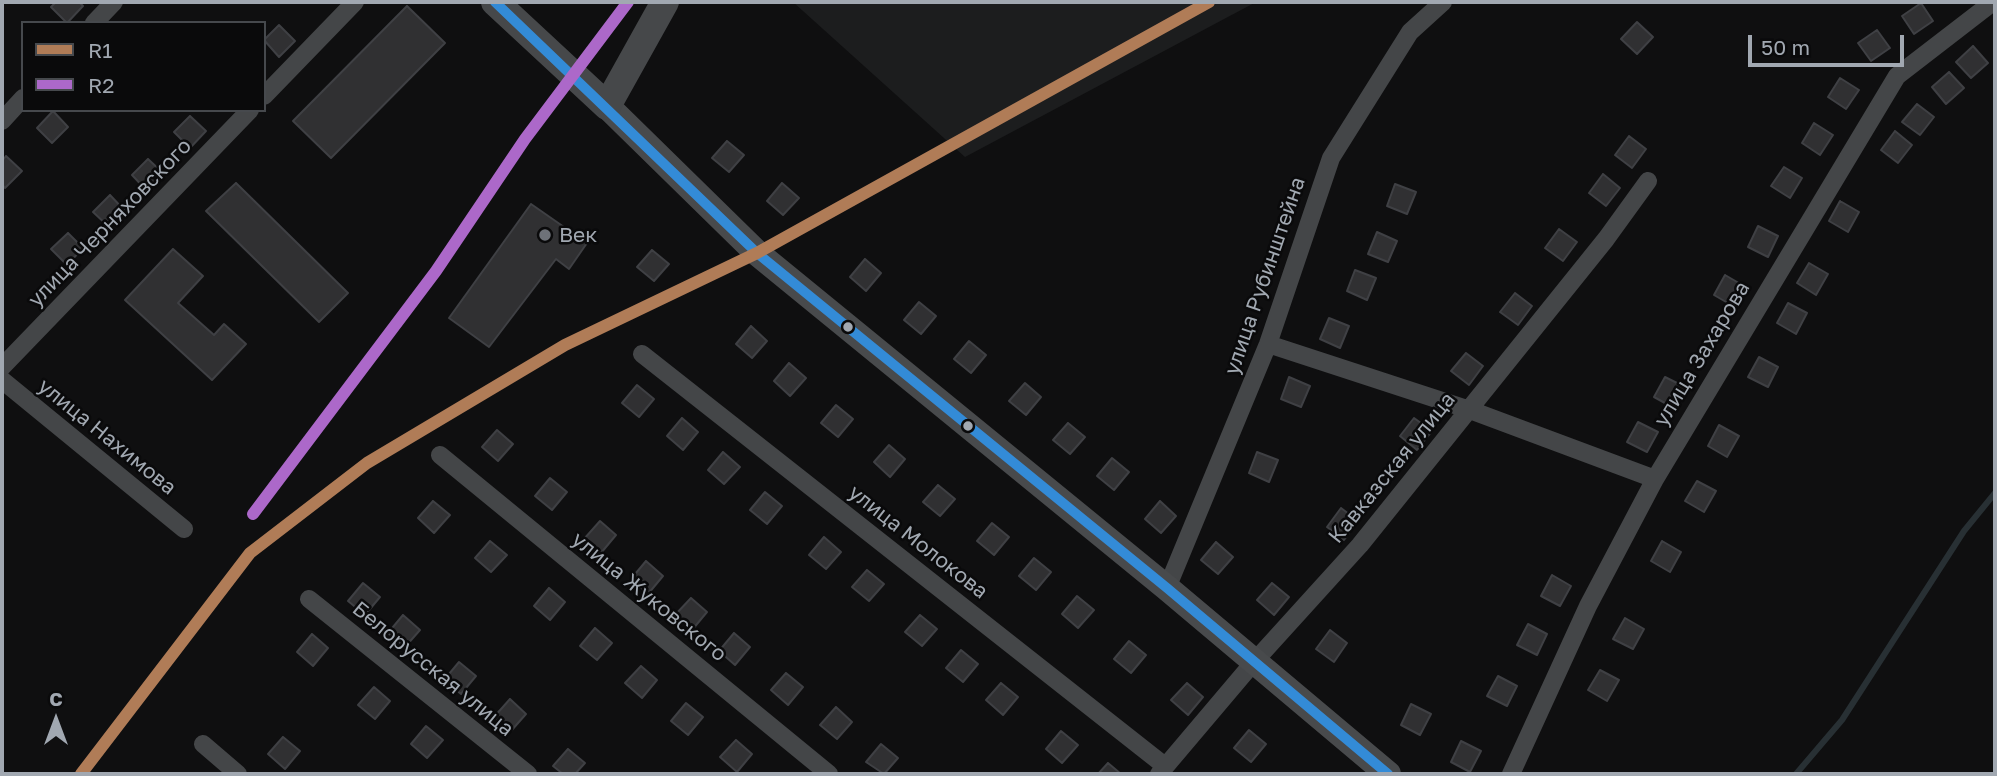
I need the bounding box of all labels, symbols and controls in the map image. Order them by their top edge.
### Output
legend [21,21,266,112]
scale bar [1752,21,1908,65]
text: 50 m [1761,34,1810,60]
text: R1 [88,37,112,63]
text: R2 [88,72,114,98]
street label: улица Черняховского [23,134,197,312]
street label: улица Рубинштейна [1219,174,1311,378]
place label: Век [559,222,597,248]
marker: Век [537,227,553,243]
street label: улица Захарова [1649,277,1755,431]
unlabelled marker [841,320,855,334]
street label: улица Нахимова [33,374,181,500]
street label: Кавказская улица [1323,387,1461,549]
unlabelled marker [961,419,975,433]
street label: улица Молокова [843,480,993,604]
street label: улица Жуковского [567,527,731,667]
street label: Белорусская улица [347,596,519,742]
north arrow [21,685,91,755]
text: С [49,687,63,710]

